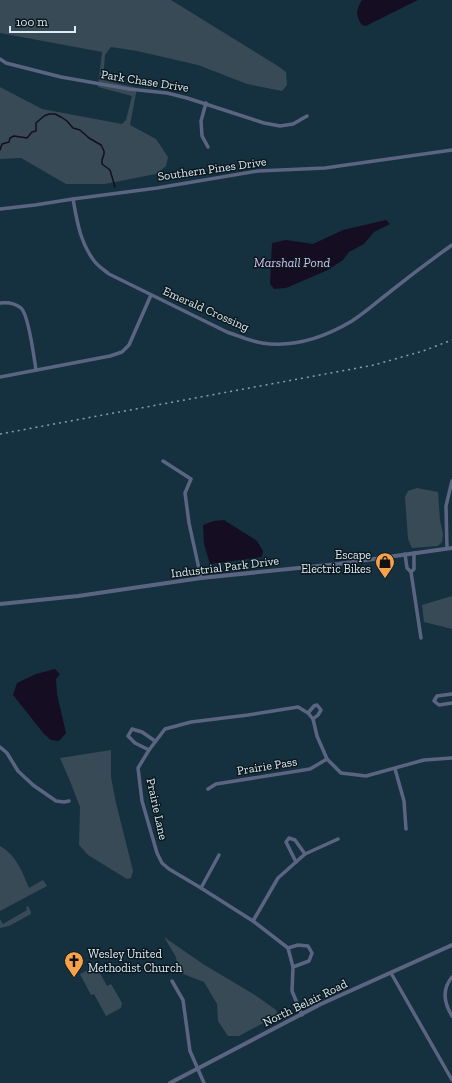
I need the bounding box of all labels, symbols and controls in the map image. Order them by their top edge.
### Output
scale bar [10,8,75,34]
text: 100 m [16,15,48,29]
street label: Park Chase Drive [100,67,190,95]
street label: Southern Pines Drive [157,154,268,184]
water label: Marshall Pond [254,255,331,270]
street label: Emerald Crossing [161,284,252,334]
place label: Escape Electric Bikes [301,548,371,576]
shop icon: Escape Electric Bikes [374,551,396,579]
street label: Industrial Park Drive [170,553,280,581]
street label: Prairie Pass [236,754,298,778]
street label: Prairie Lane [144,777,170,841]
place label: Wesley United Methodist Church [88,947,182,975]
church icon: Wesley United Methodist Church [63,950,85,978]
street label: North Belair Road [261,976,350,1029]

